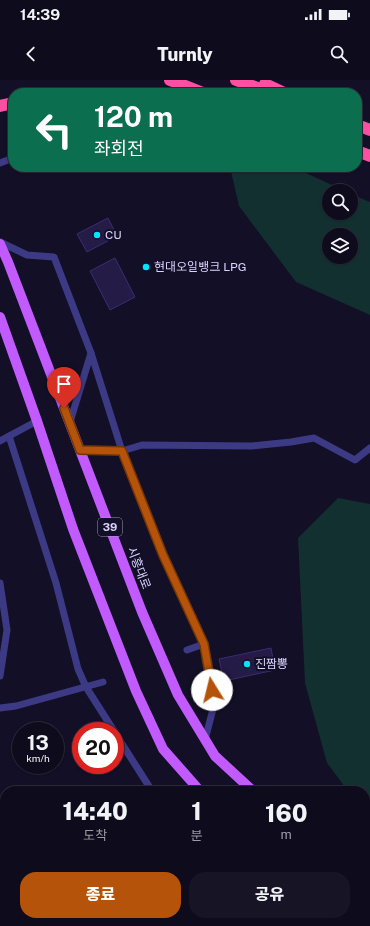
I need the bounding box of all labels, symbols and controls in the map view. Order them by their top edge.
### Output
text: 14:39 [20,6,60,23]
icon: back [20,43,42,65]
icon: search [328,43,350,65]
text: Turnly [157,44,213,65]
text: 120 m [94,100,173,133]
icon: left [28,104,80,156]
text: 좌회전 [94,138,144,159]
map controls [322,184,358,264]
button: search [322,184,358,220]
place label: CU [105,228,122,242]
button: layers [322,228,358,264]
marker: CU [92,230,102,240]
place label: 현대오일뱅크 LPG [154,260,247,274]
marker: 현대오일뱅크 LPG [141,262,151,272]
pin [47,367,81,408]
icon: arrive [53,373,75,395]
road number: 39 [98,518,122,536]
street label: 시흥대로 [125,545,153,591]
place label: 진짬뽕 [255,657,288,671]
marker: 진짬뽕 [242,659,252,669]
position arrow [191,669,233,711]
speed limit sign: 20 [72,722,124,774]
text: 13 [27,731,49,755]
text: km/h [26,752,50,764]
text: 14:40 [63,797,128,825]
text: 1 [191,797,202,825]
text: 160 [265,799,307,827]
text: m [281,827,292,842]
text: 도착 [83,828,107,843]
text: 분 [190,828,202,843]
button: 종료 [20,872,181,918]
button: 공유 [189,872,350,918]

